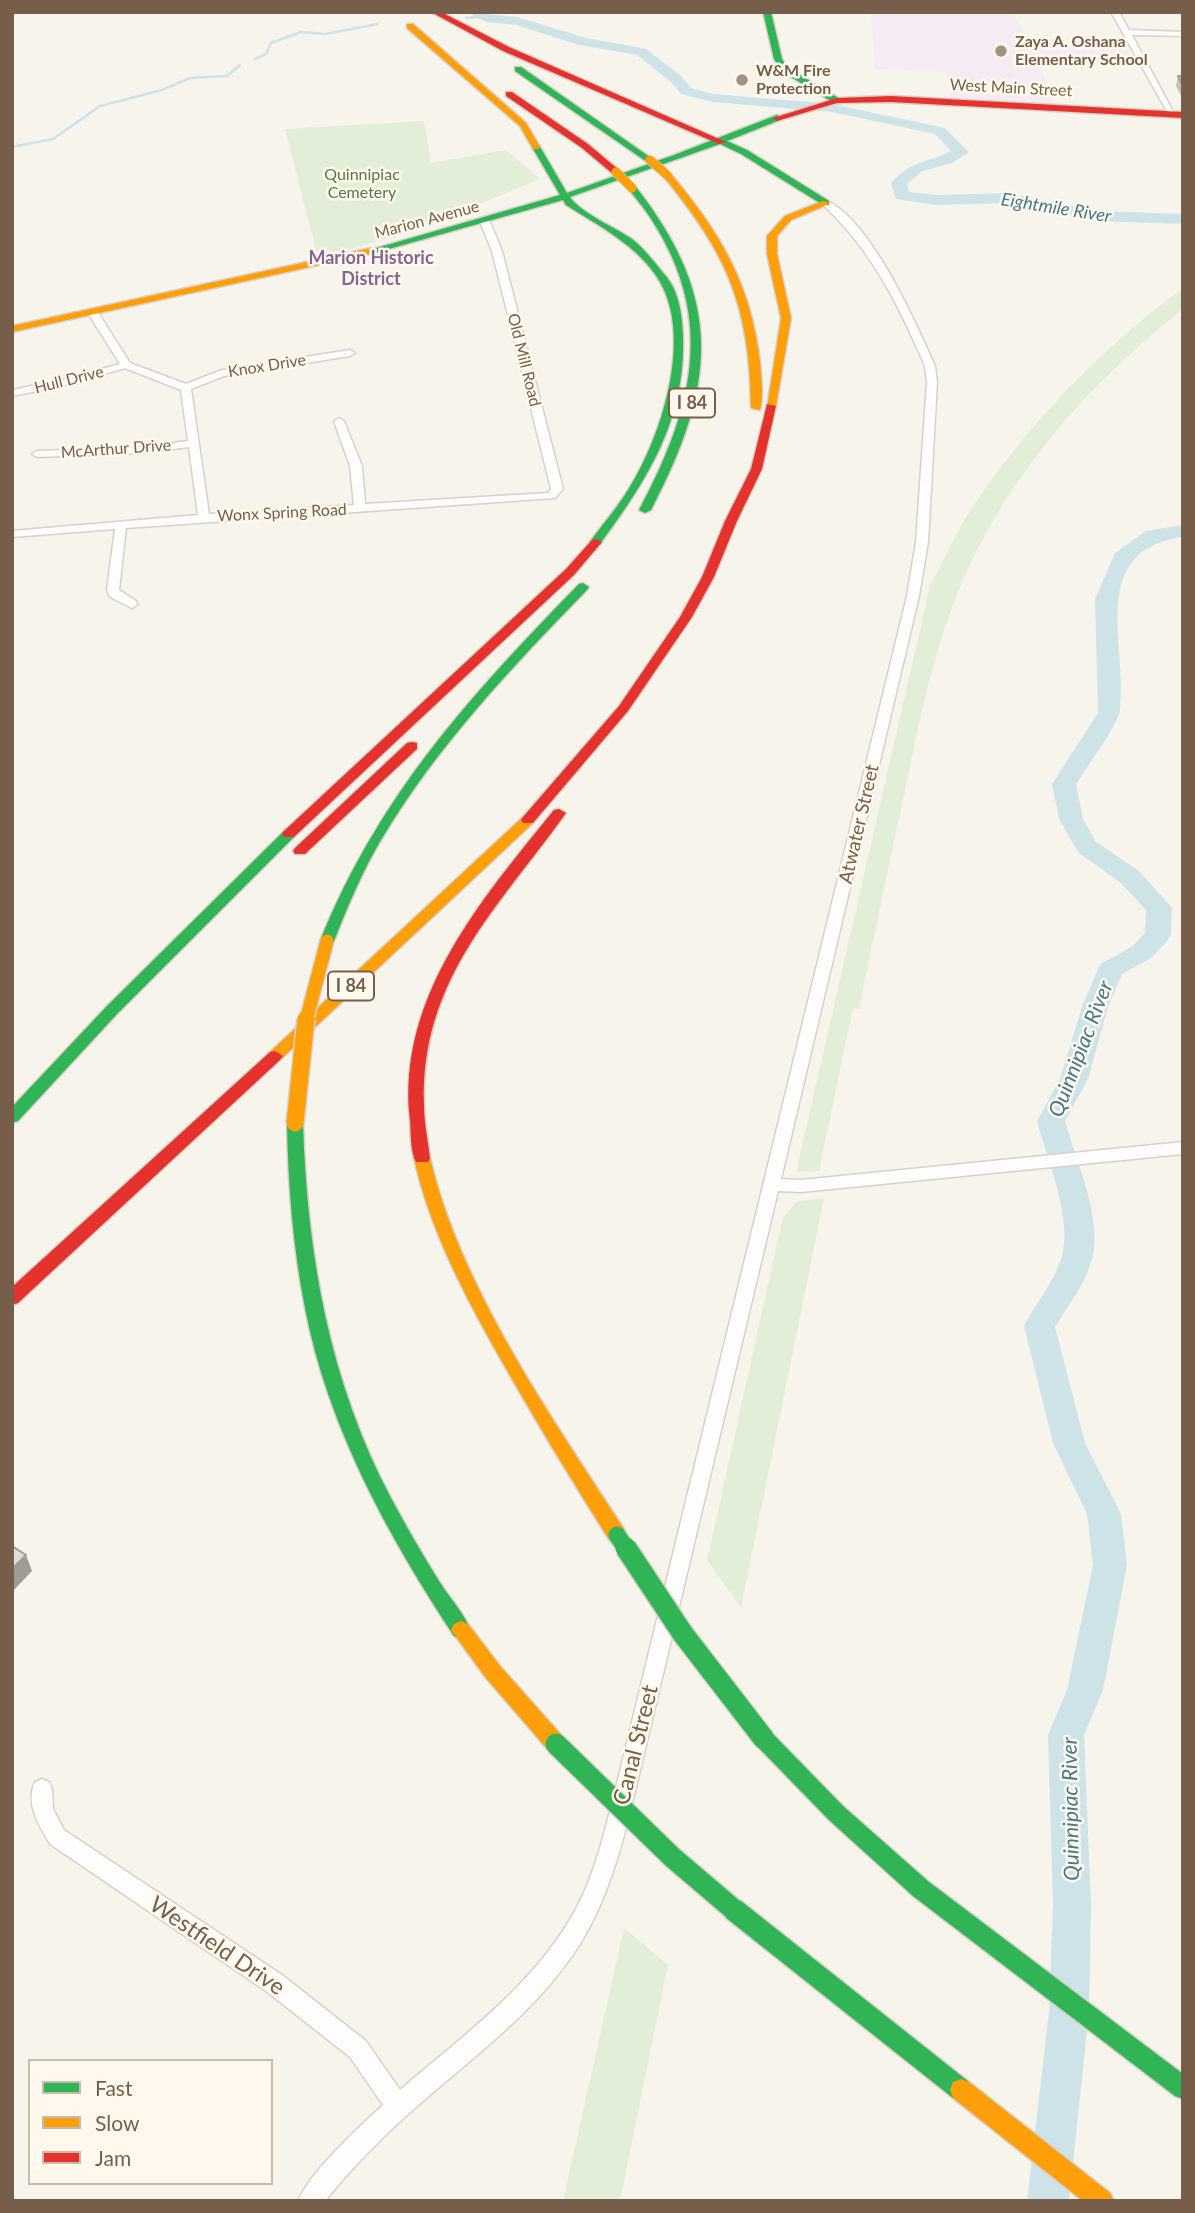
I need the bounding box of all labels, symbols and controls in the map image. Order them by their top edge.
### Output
place label: Zaya A. Oshana Elementary School [1015,32,1148,70]
marker: Zaya A. Oshana Elementary School [993,43,1009,59]
place label: W&M Fire Protection [756,61,831,99]
marker: W&M Fire Protection [734,72,750,88]
street label: West Main Street [949,75,1073,101]
park label: Quinnipiac Cemetery [324,165,400,203]
water label: Eightmile River [999,189,1113,227]
street label: Marion Avenue [373,197,481,243]
district label: Marion Historic District [308,247,434,290]
street label: Old Mill Road [503,311,545,409]
street label: Knox Drive [227,350,307,382]
street label: Hull Drive [32,362,106,398]
road number: I 84 [669,388,715,418]
street label: McArthur Drive [60,436,172,462]
street label: Wonx Spring Road [217,500,347,526]
street label: Atwater Street [834,762,884,886]
road number: I 84 [328,972,374,1001]
water label: Quinnipiac River [1043,977,1119,1121]
street label: Canal Street [608,1682,664,1808]
water label: Quinnipiac River [1057,1737,1085,1881]
street label: Westfield Drive [144,1891,290,2001]
legend [28,2059,273,2185]
text: Fast [95,2075,132,2100]
text: Slow [95,2110,139,2135]
text: Jam [95,2145,131,2170]

